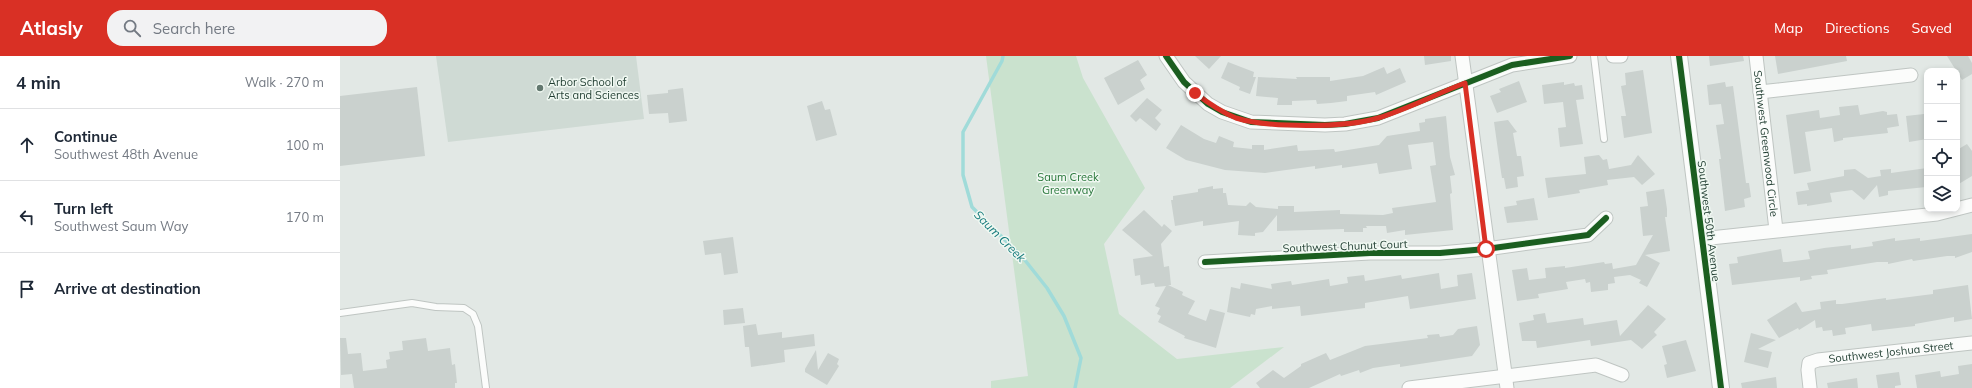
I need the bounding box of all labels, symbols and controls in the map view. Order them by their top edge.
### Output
search box [107,10,387,46]
text: Atlasly [20,16,83,40]
icon: search [121,17,143,39]
text: Search here [153,19,235,38]
text: Map [1774,19,1803,37]
text: Directions [1825,19,1890,37]
text: Saved [1912,19,1952,37]
map controls [1924,68,1960,212]
button: + [1924,68,1960,104]
street label: Southwest Greenwood Circle [1751,69,1781,217]
text: 4 min [16,72,61,93]
text: Walk · 270 m [245,74,324,90]
place label: Arbor School of Arts and Sciences [548,75,639,102]
marker: Arbor School of Arts and Sciences [535,83,545,93]
route end [1186,84,1204,102]
button: − [1924,104,1960,140]
text: Continue [54,127,117,146]
icon: ahead [16,134,38,156]
text: 100 m [286,137,324,153]
button: locate [1924,140,1960,176]
text: Southwest 48th Avenue [54,146,198,162]
street label: Southwest 50th Avenue [1695,160,1723,282]
park label: Saum Creek Greenway [1037,170,1099,197]
button: layers [1924,176,1960,212]
text: Turn left [54,199,113,218]
icon: left [16,206,38,228]
water label: Saum Creek [971,207,1030,266]
text: 170 m [286,209,324,225]
text: Southwest Saum Way [54,218,188,234]
street label: Southwest Chunut Court [1282,237,1408,255]
route start [1477,240,1495,258]
icon: arrive [16,278,38,300]
text: Arrive at destination [54,279,201,298]
street label: Southwest Joshua Street [1828,338,1954,366]

